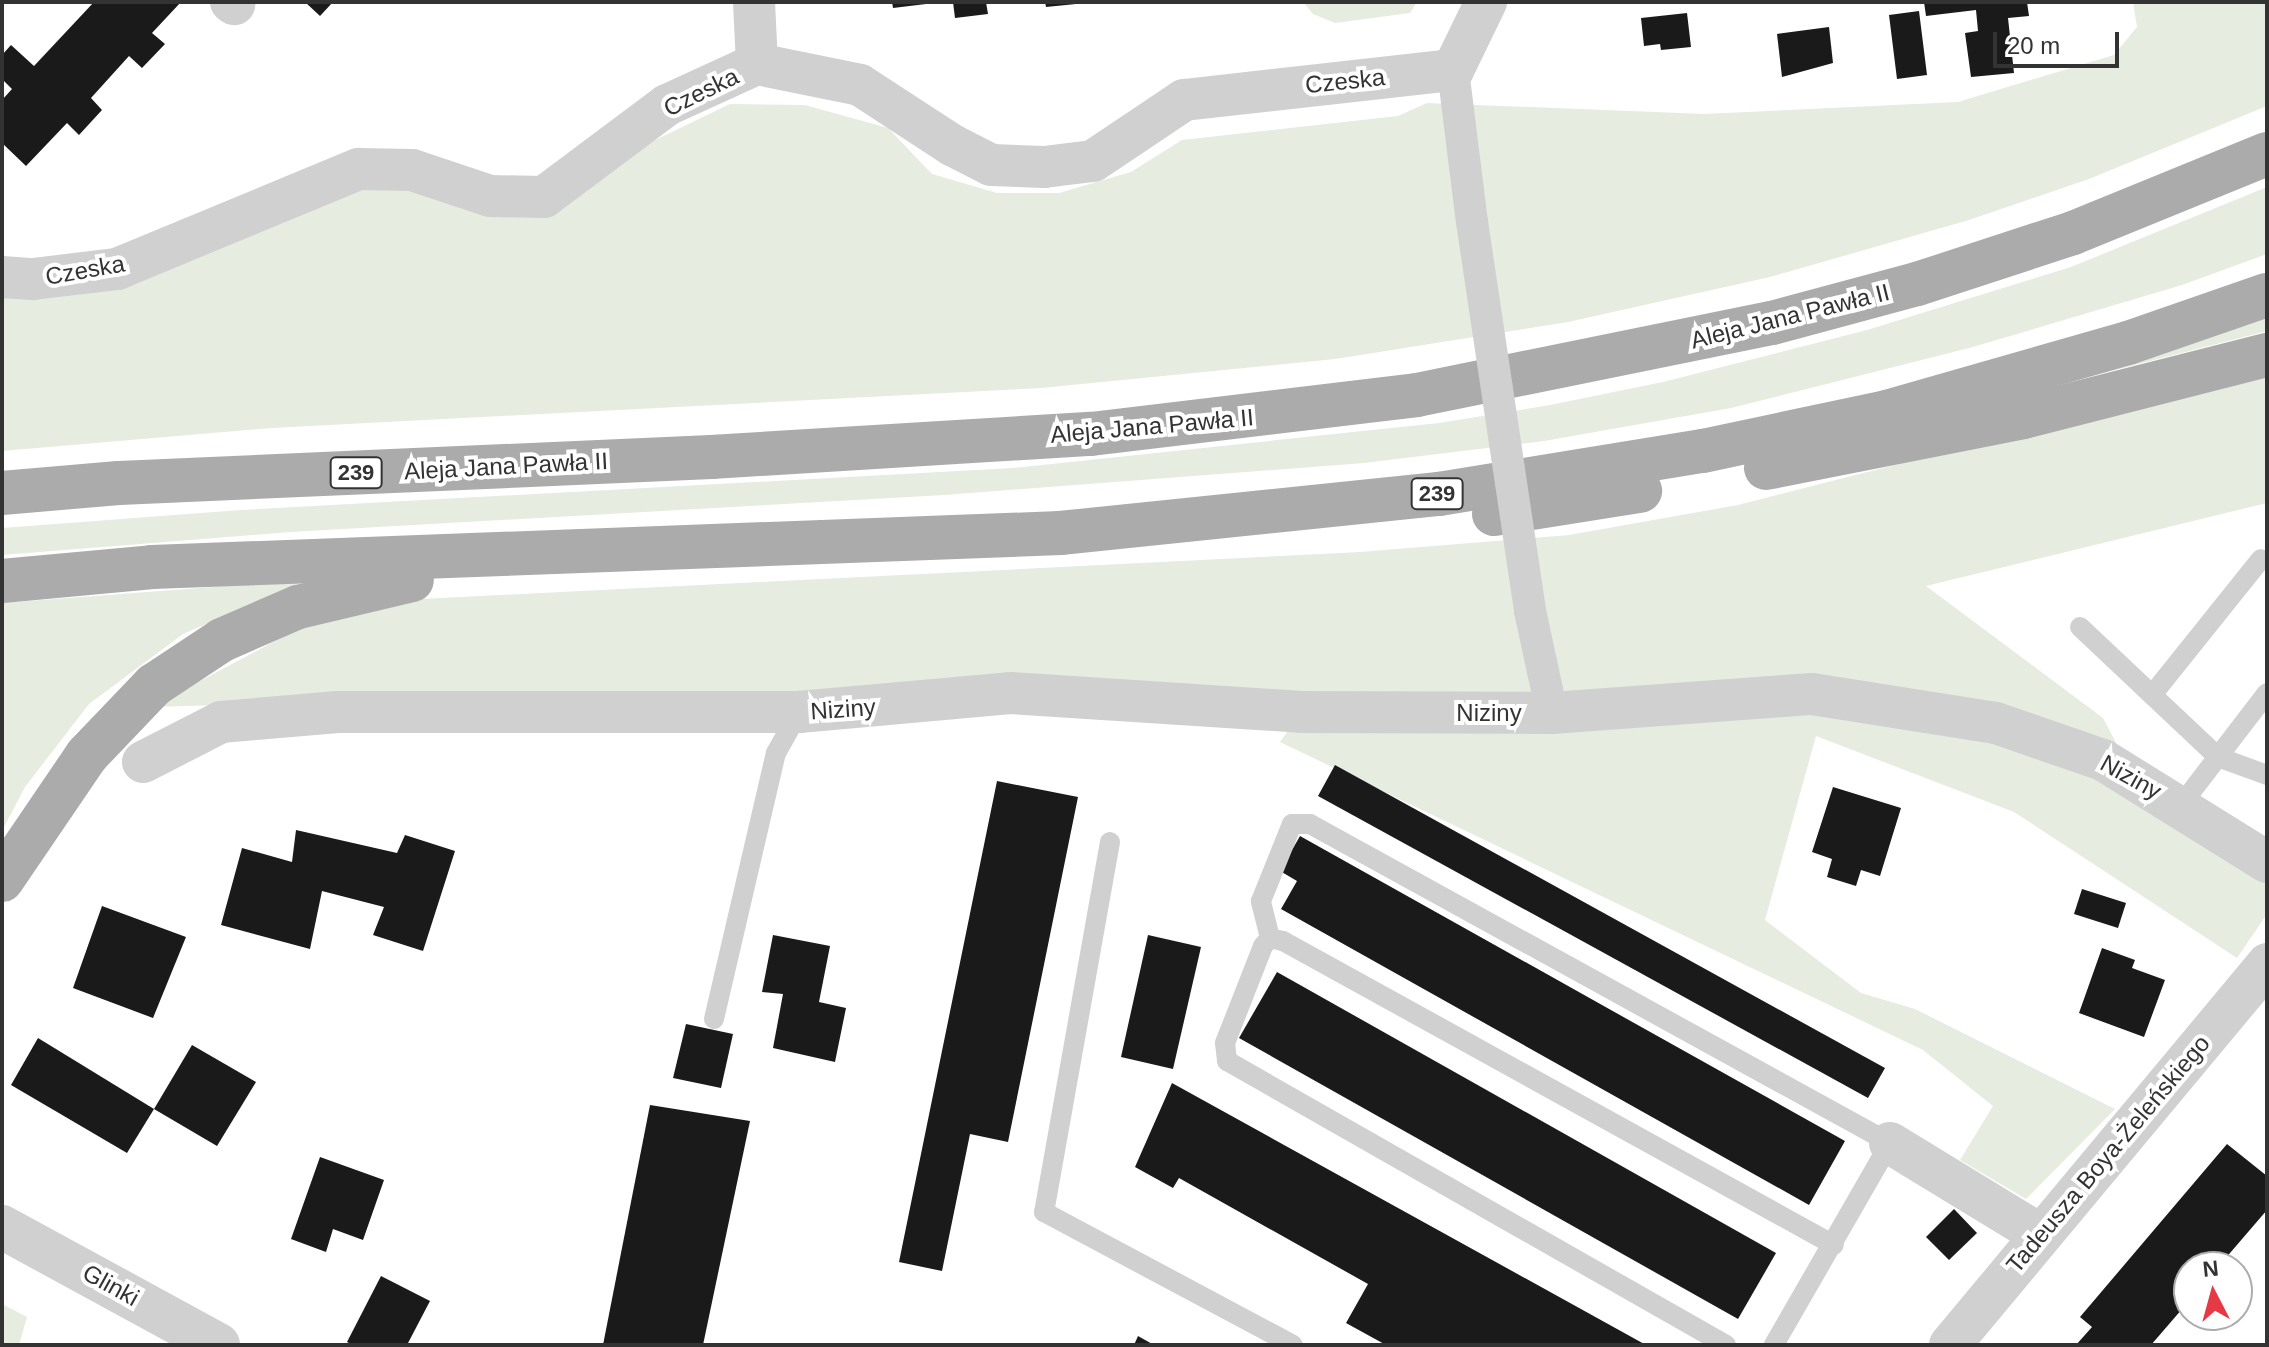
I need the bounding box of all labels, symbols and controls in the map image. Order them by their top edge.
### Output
scale bar [1997,16,2123,66]
text: 20 m [2007,32,2060,59]
street label: Czeska [659,62,743,122]
street label: Czeska [1304,62,1386,100]
street label: Czeska [43,249,127,291]
street label: Aleja Jana Pawła II [1687,277,1893,355]
street label: Aleja Jana Pawła II [1049,403,1255,449]
street label: Aleja Jana Pawła II [403,446,609,486]
road number: 239 [328,455,384,491]
road number: 239 [1409,476,1465,512]
street label: Niziny [809,692,877,726]
street label: Niziny [1456,699,1522,727]
street label: Niziny [2095,749,2167,805]
street label: Tadeusza Boya-Żeleńskiego [2000,1029,2216,1279]
north arrow [2173,1251,2253,1331]
text: N [2201,1255,2220,1282]
street label: Glinki [78,1258,144,1312]

